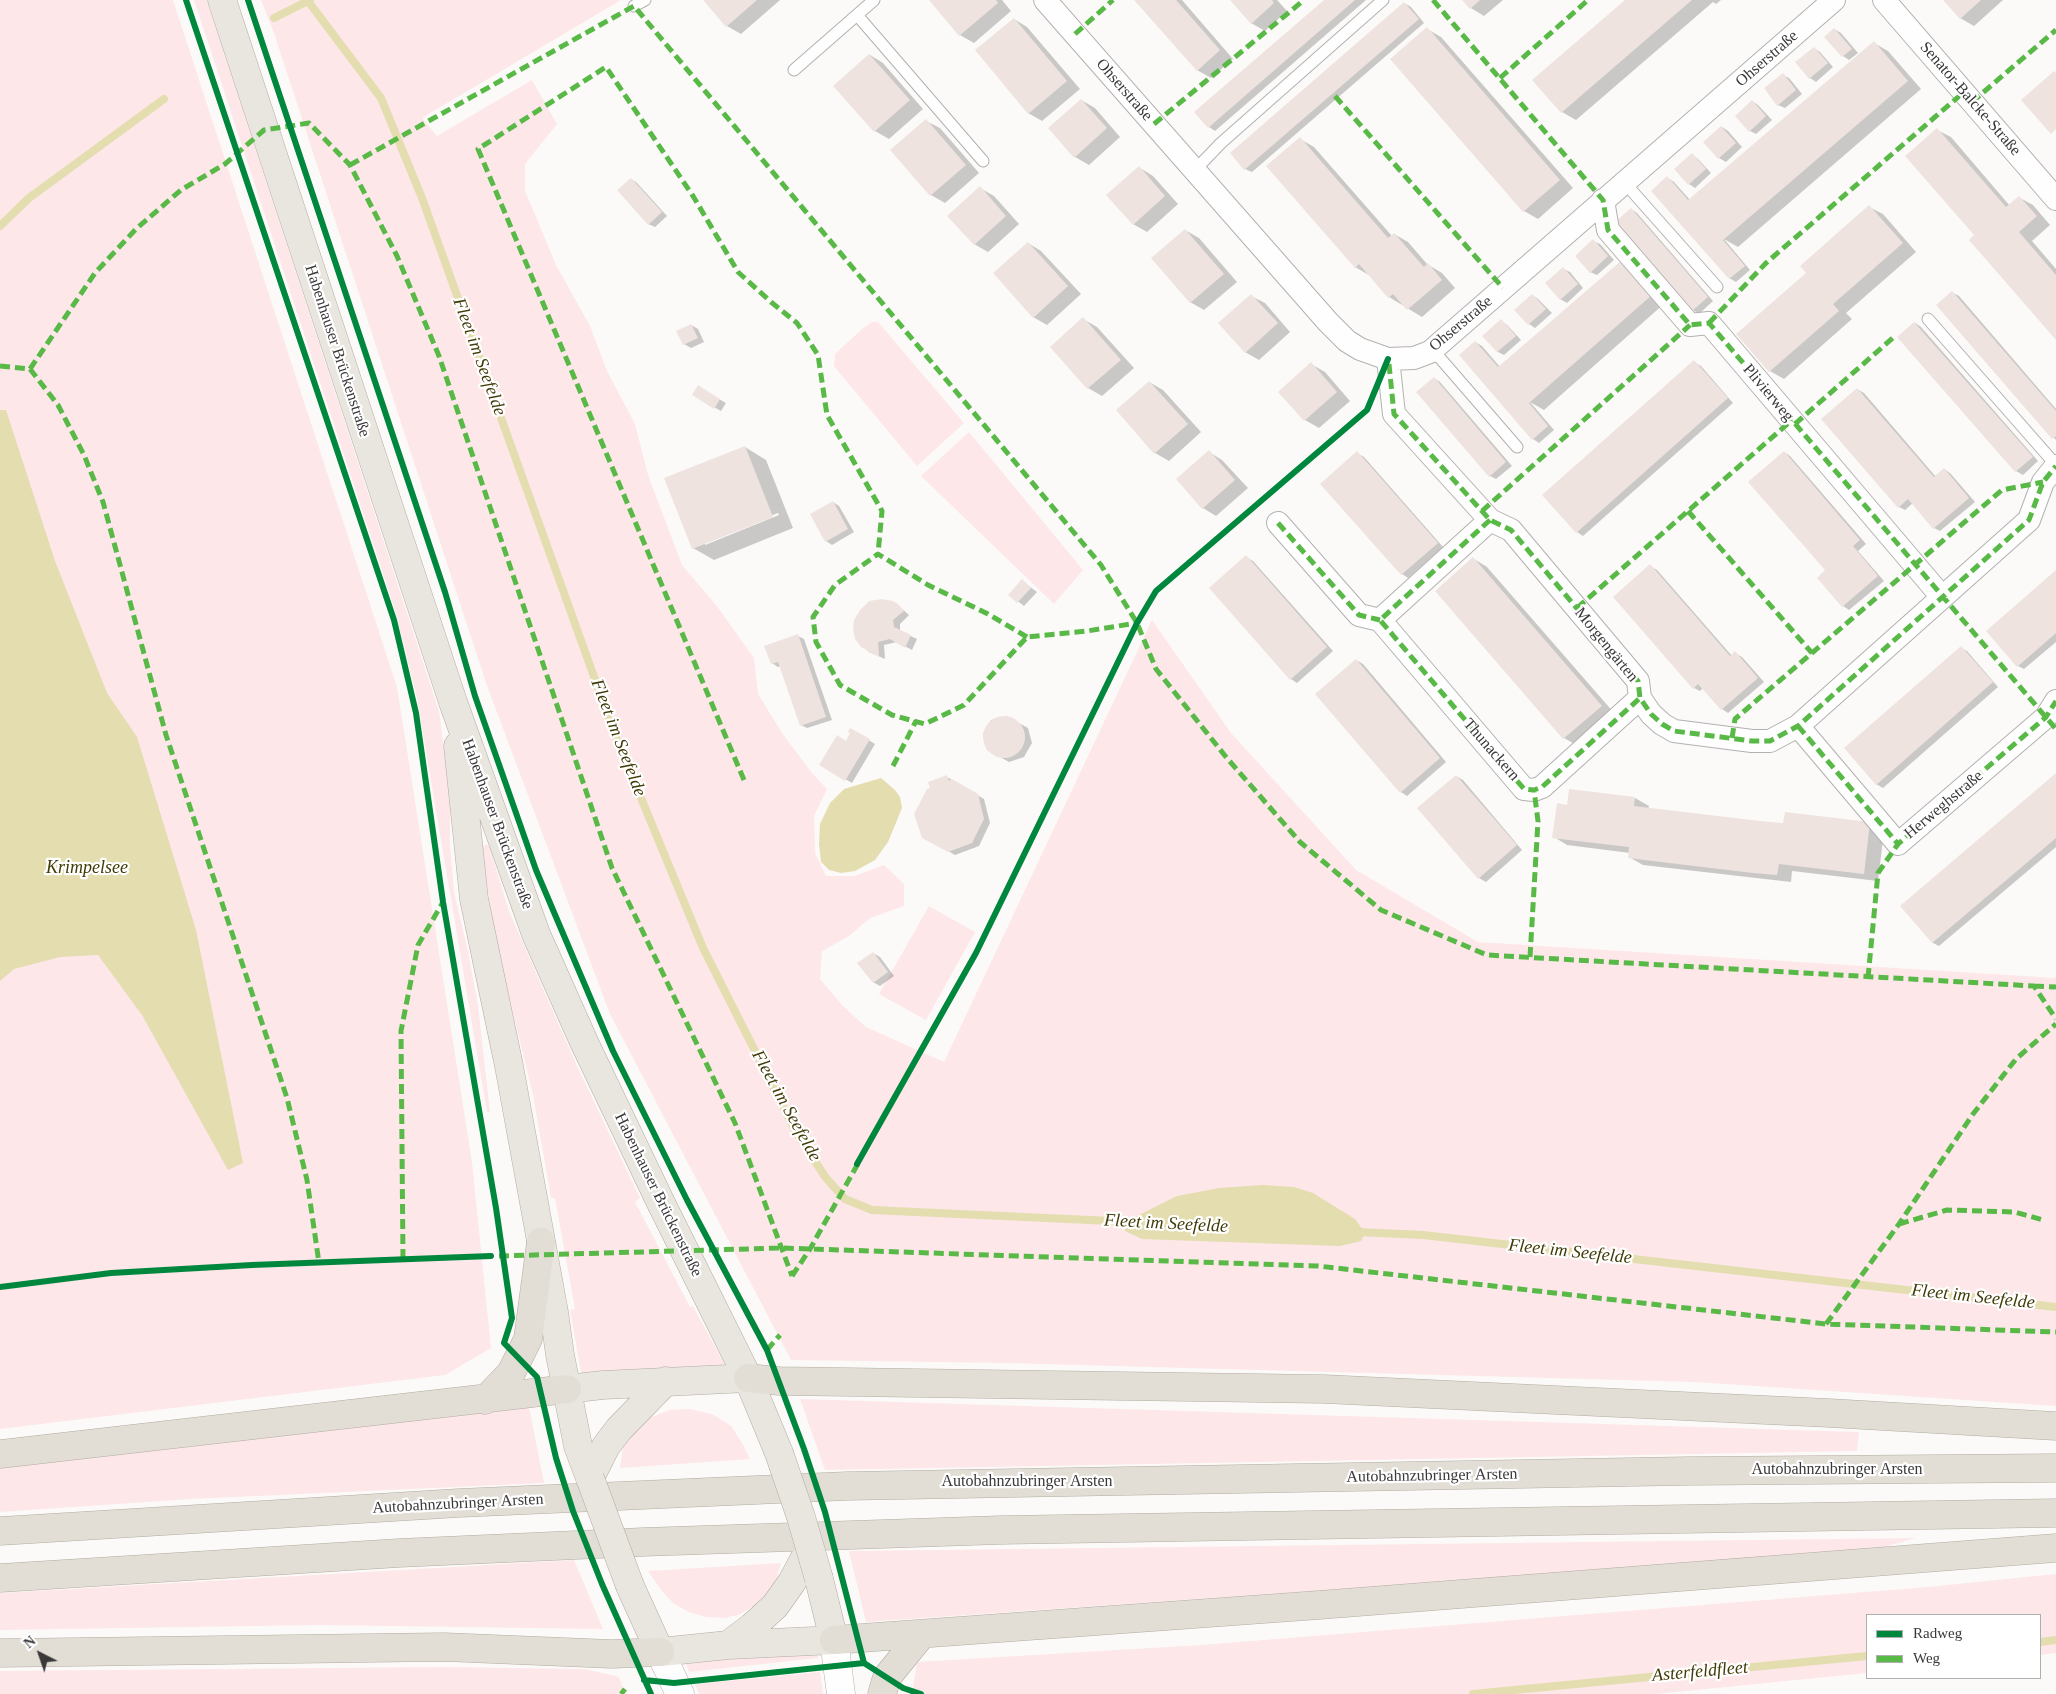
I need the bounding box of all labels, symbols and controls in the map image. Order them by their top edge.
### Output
street label: Ohserstraße [1732,27,1802,91]
street label: Senator-Balcke-Straße [1915,38,2025,160]
street label: Ohserstraße [1092,55,1156,125]
street label: Habenhauser Brückenstraße [300,262,374,440]
street label: Ohserstraße [1426,292,1496,356]
water label: Fleet im Seefelde [448,295,510,419]
street label: Plivierweg [1738,360,1798,426]
street label: Morgengärten [1570,604,1642,686]
water label: Fleet im Seefelde [586,676,650,800]
street label: Thunackern [1459,715,1523,785]
street label: Habenhauser Brückenstraße [457,736,537,912]
street label: Herweghstraße [1901,767,1987,843]
water label: Krimpelsee [46,857,128,879]
water label: Fleet im Seefelde [747,1047,825,1165]
street label: Habenhauser Brückenstraße [610,1110,706,1280]
water label: Fleet im Seefelde [1104,1210,1228,1238]
water label: Fleet im Seefelde [1507,1235,1633,1269]
water label: Fleet im Seefelde [1910,1280,2036,1314]
street label: Autobahnzubringer Arsten [1751,1460,1923,1480]
street label: Autobahnzubringer Arsten [1346,1465,1518,1487]
street label: Autobahnzubringer Arsten [941,1472,1113,1492]
street label: Autobahnzubringer Arsten [372,1490,544,1518]
legend [1866,1614,2041,1679]
text: Radweg [1913,1625,1962,1641]
north arrow [15,1629,65,1679]
text: N [21,1633,39,1651]
text: Weg [1913,1650,1940,1666]
water label: Asterfeldfleet [1651,1657,1749,1687]

